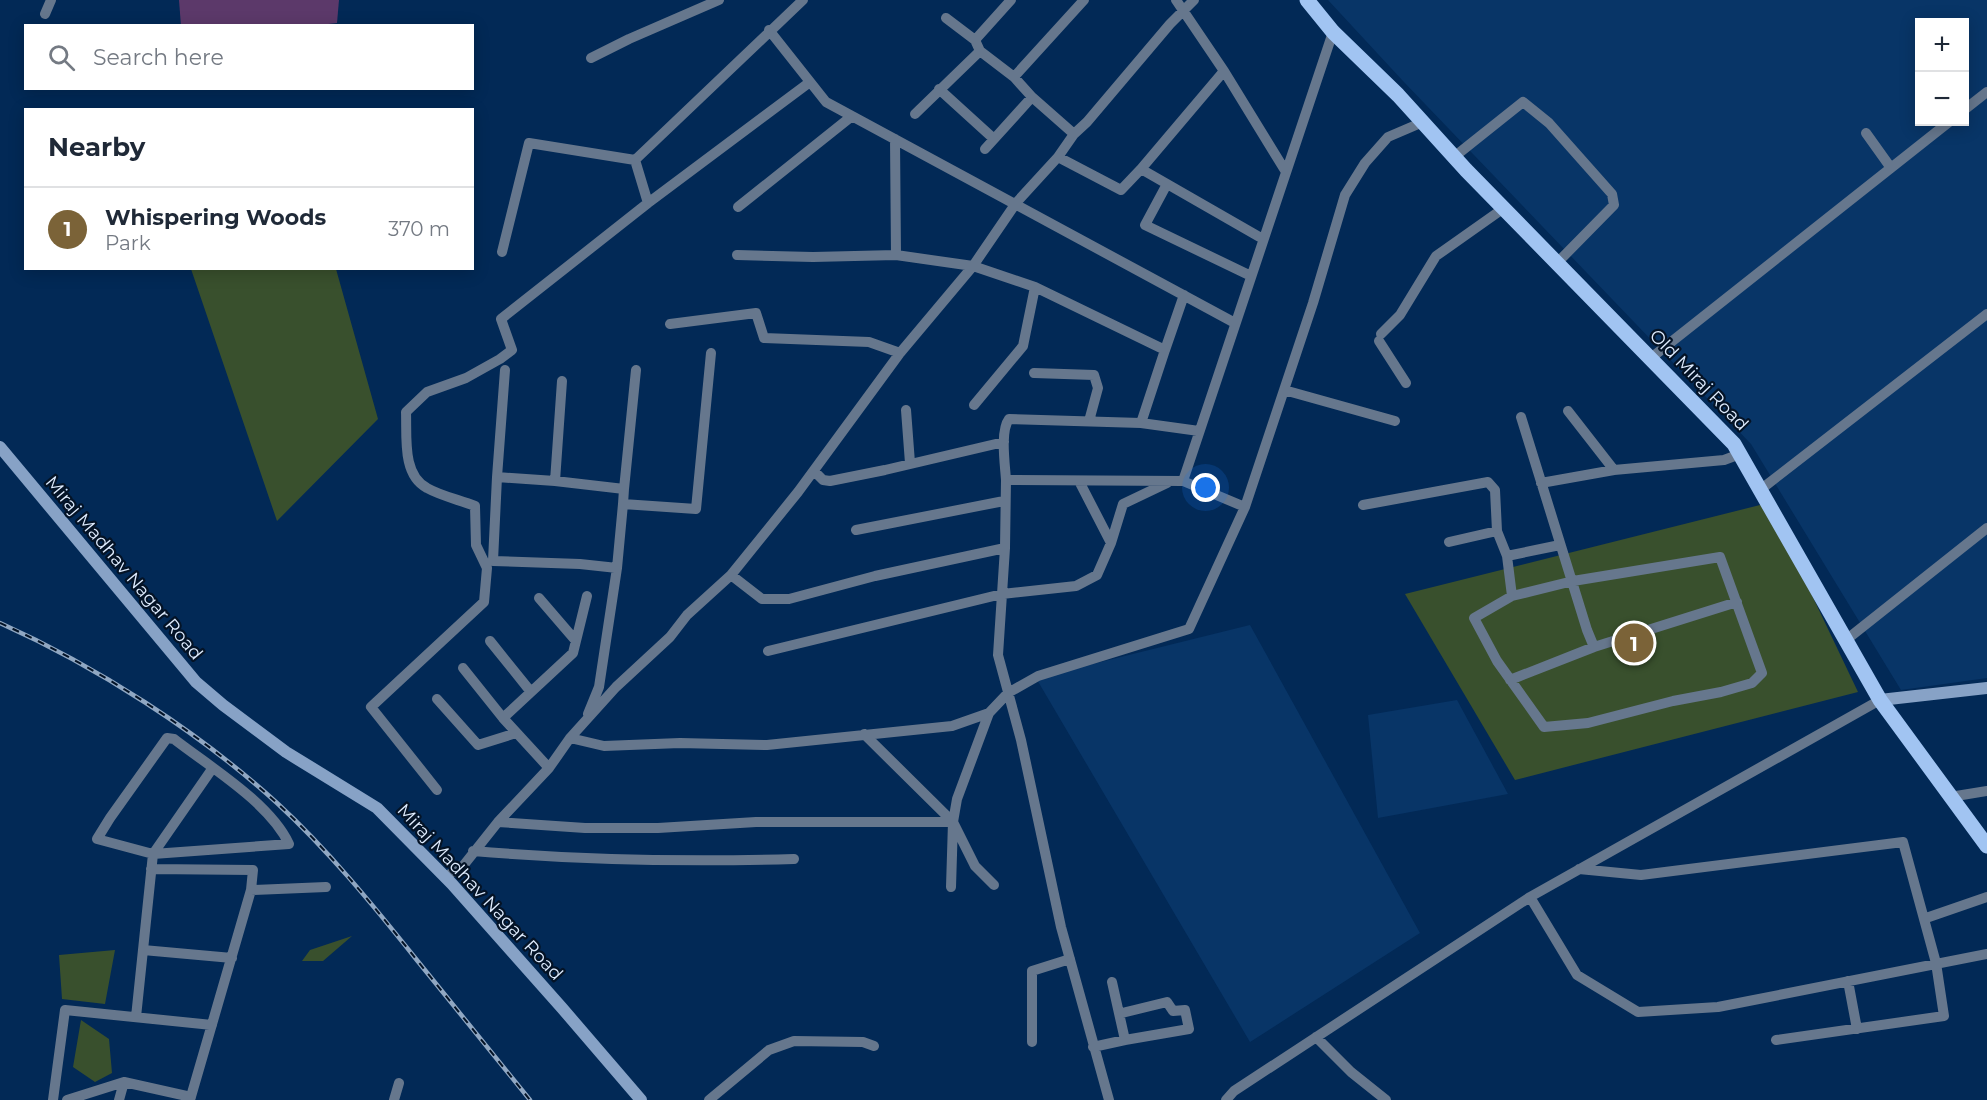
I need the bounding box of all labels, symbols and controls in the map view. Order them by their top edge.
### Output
map controls [1915,18,1969,126]
button: + [1915,18,1969,72]
search box [24,24,474,90]
icon: search [45,41,78,74]
text: Search here [93,44,224,71]
button: − [1915,72,1969,126]
text: Nearby [48,131,145,163]
text: Whispering Woods [105,204,326,231]
text: 1 [64,217,71,241]
text: 370 m [388,217,450,241]
text: Park [105,231,151,255]
street label: Old Miraj Road [1645,325,1753,435]
street label: Miraj Madhav Nagar Road [41,472,207,664]
your location [1191,473,1220,502]
pin: 1 [1614,620,1654,666]
street label: Miraj Madhav Nagar Road [392,799,568,985]

